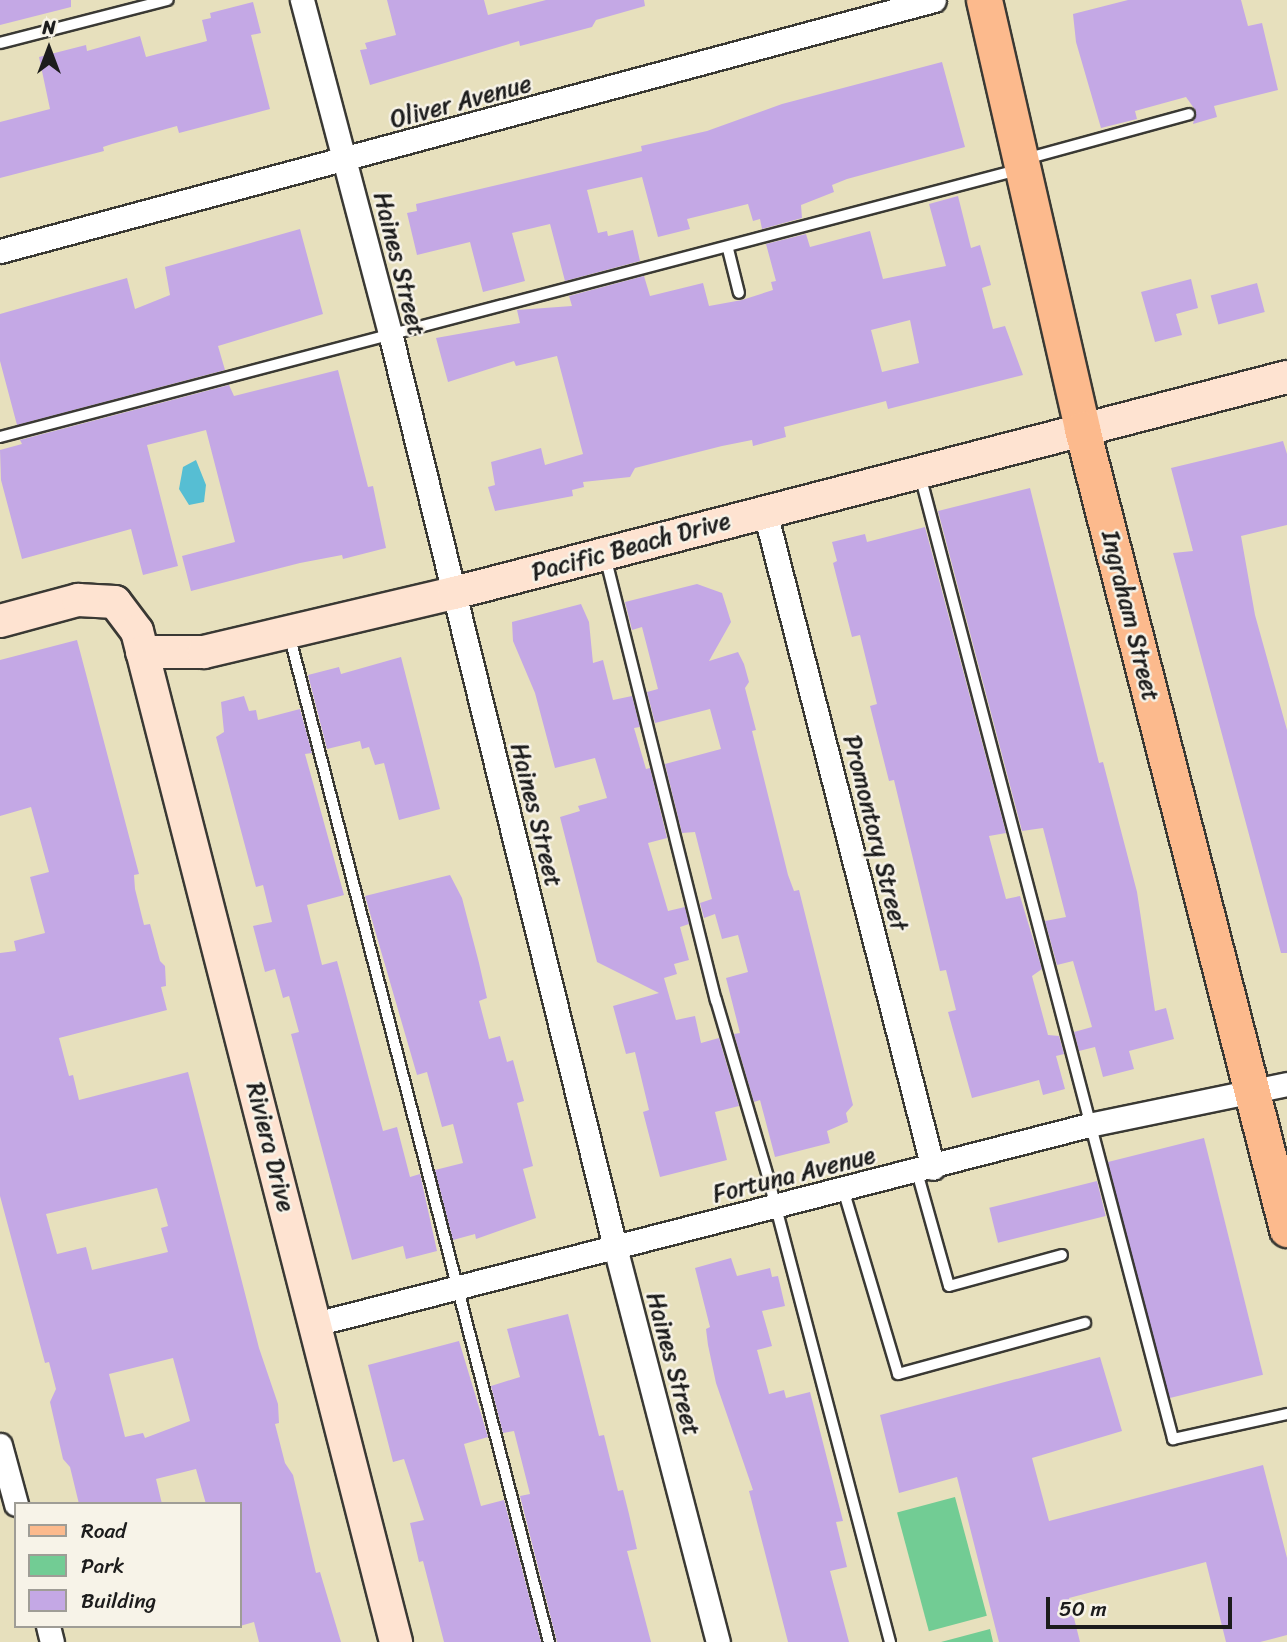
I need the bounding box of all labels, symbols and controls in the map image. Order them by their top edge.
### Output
text: N [42,11,56,44]
north arrow [14,14,84,84]
street label: Oliver Avenue [387,69,535,135]
street label: Haines Street [367,189,431,339]
street label: Pacific Beach Drive [528,506,734,588]
street label: Ingraham Street [1095,527,1165,705]
street label: Promontory Street [837,732,913,934]
street label: Haines Street [504,740,568,890]
street label: Riviera Drive [240,1079,300,1215]
street label: Fortuna Avenue [710,1141,878,1209]
street label: Haines Street [640,1289,706,1439]
legend [14,1502,242,1628]
text: Road [81,1512,126,1550]
text: Park [81,1547,124,1585]
text: Building [81,1582,156,1620]
scale bar [1049,1582,1234,1626]
text: 50 m [1059,1590,1107,1628]

